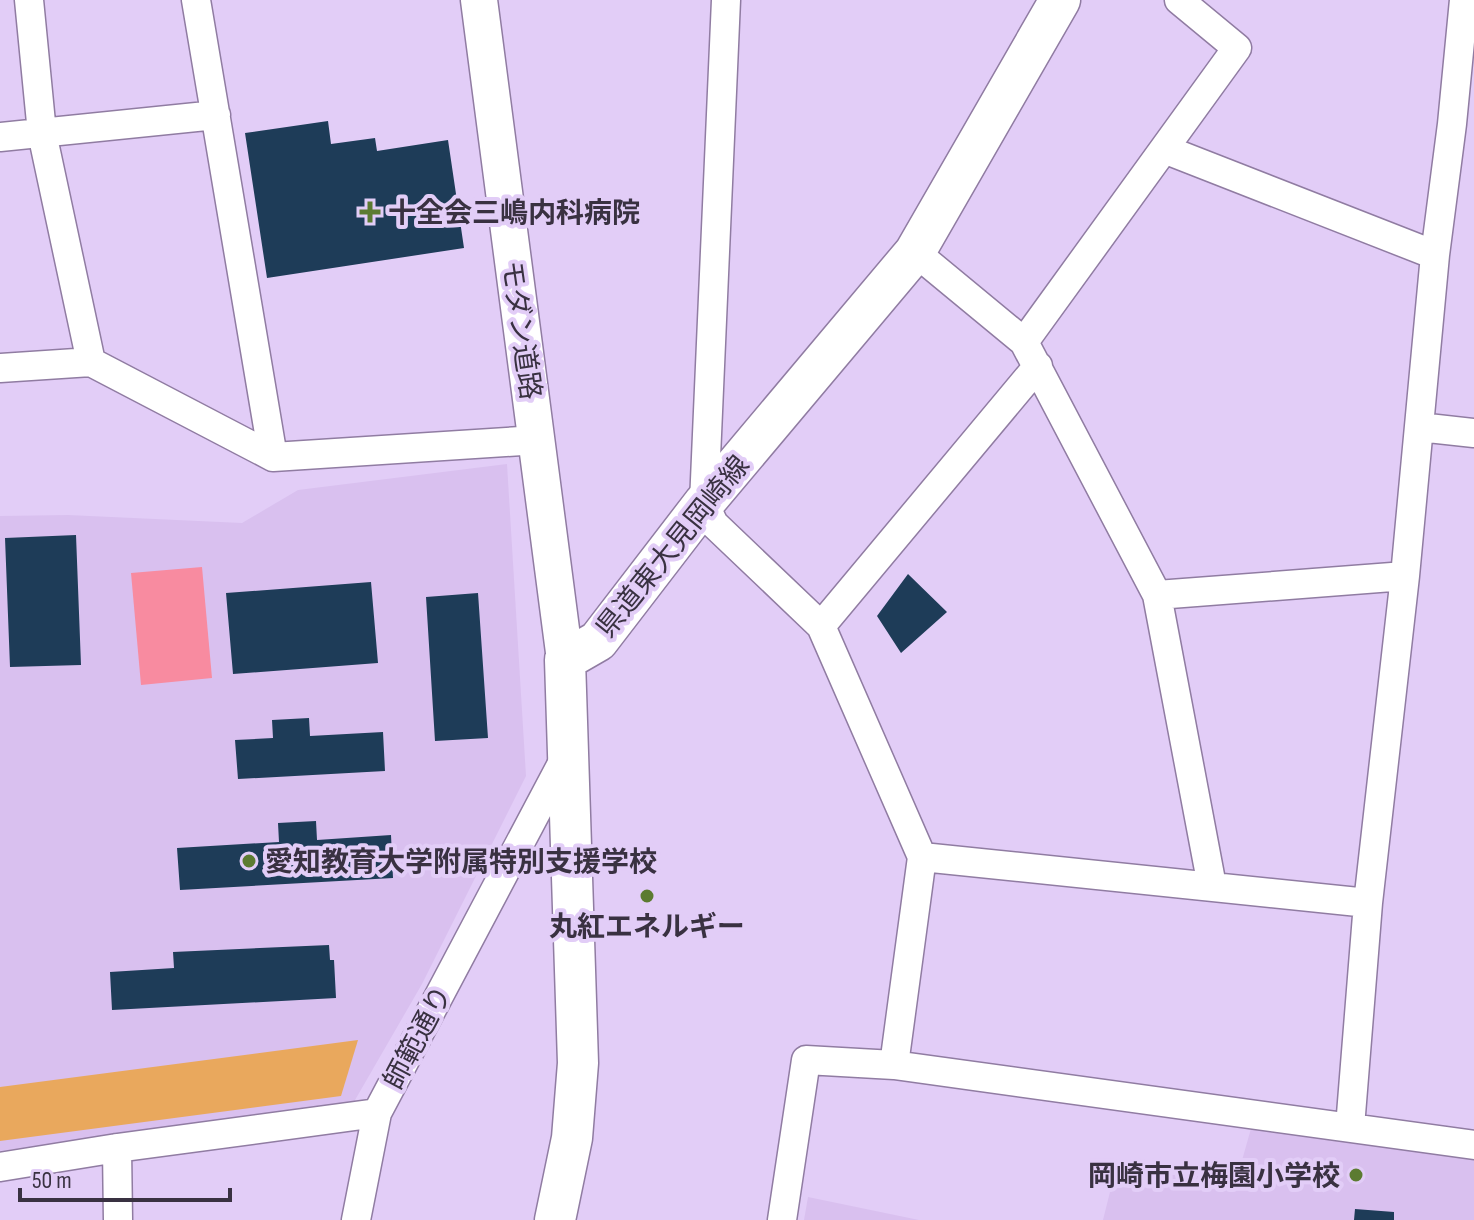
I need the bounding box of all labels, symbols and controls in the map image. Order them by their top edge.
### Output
place label: 十全会三嶋内科病院 [388,197,640,230]
marker: 十全会三嶋内科病院 [359,201,381,223]
street label: モダン道路 [494,259,547,402]
street label: 県道東大見岡崎線 [590,450,756,644]
place label: 愛知教育大学附属特別支援学校 [265,846,657,879]
marker: 愛知教育大学附属特別支援学校 [240,852,258,870]
marker: 丸紅エネルギー [638,887,656,905]
place label: 丸紅エネルギー [549,911,745,944]
street label: 師範通り [377,981,459,1095]
scale bar [20,1152,230,1202]
place label: 岡崎市立梅園小学校 [1088,1160,1340,1193]
text: 50 m [32,1166,72,1195]
marker: 岡崎市立梅園小学校 [1347,1166,1365,1184]

